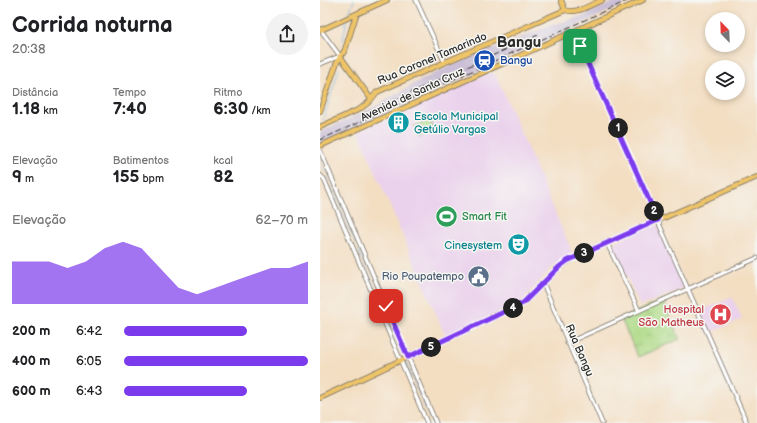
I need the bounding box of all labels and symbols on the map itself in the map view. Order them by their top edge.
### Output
north arrow [705,12,745,52]
pin [563,29,597,63]
street label: Rua Coronel Tamarindo [376,30,489,87]
district label: Bangu [497,33,541,52]
station icon: Bangu [472,47,498,73]
place label: Bangu [500,54,532,67]
street label: Avenida de Santa Cruz [358,64,467,124]
building icon: Escola Municipal Getúlio Vargas [386,109,412,135]
place label: Escola Municipal Getúlio Vargas [414,110,498,136]
pin: 1 [608,118,628,138]
pin: 2 [644,201,664,221]
sports icon: Smart Fit [433,203,459,229]
place label: Smart Fit [462,210,508,223]
theatre icon: Cinesystem [505,232,531,258]
place label: Cinesystem [444,239,502,252]
pin: 3 [574,243,594,263]
public building icon: Rio Poupatempo [466,263,492,289]
place label: Rio Poupatempo [382,270,464,283]
pin [369,289,403,323]
pin: 4 [503,298,523,318]
hospital icon: Hospital São Matheus [707,302,733,328]
place label: Hospital São Matheus [639,303,705,329]
street label: Rua Bangu [563,322,596,378]
pin: 5 [421,337,441,357]

